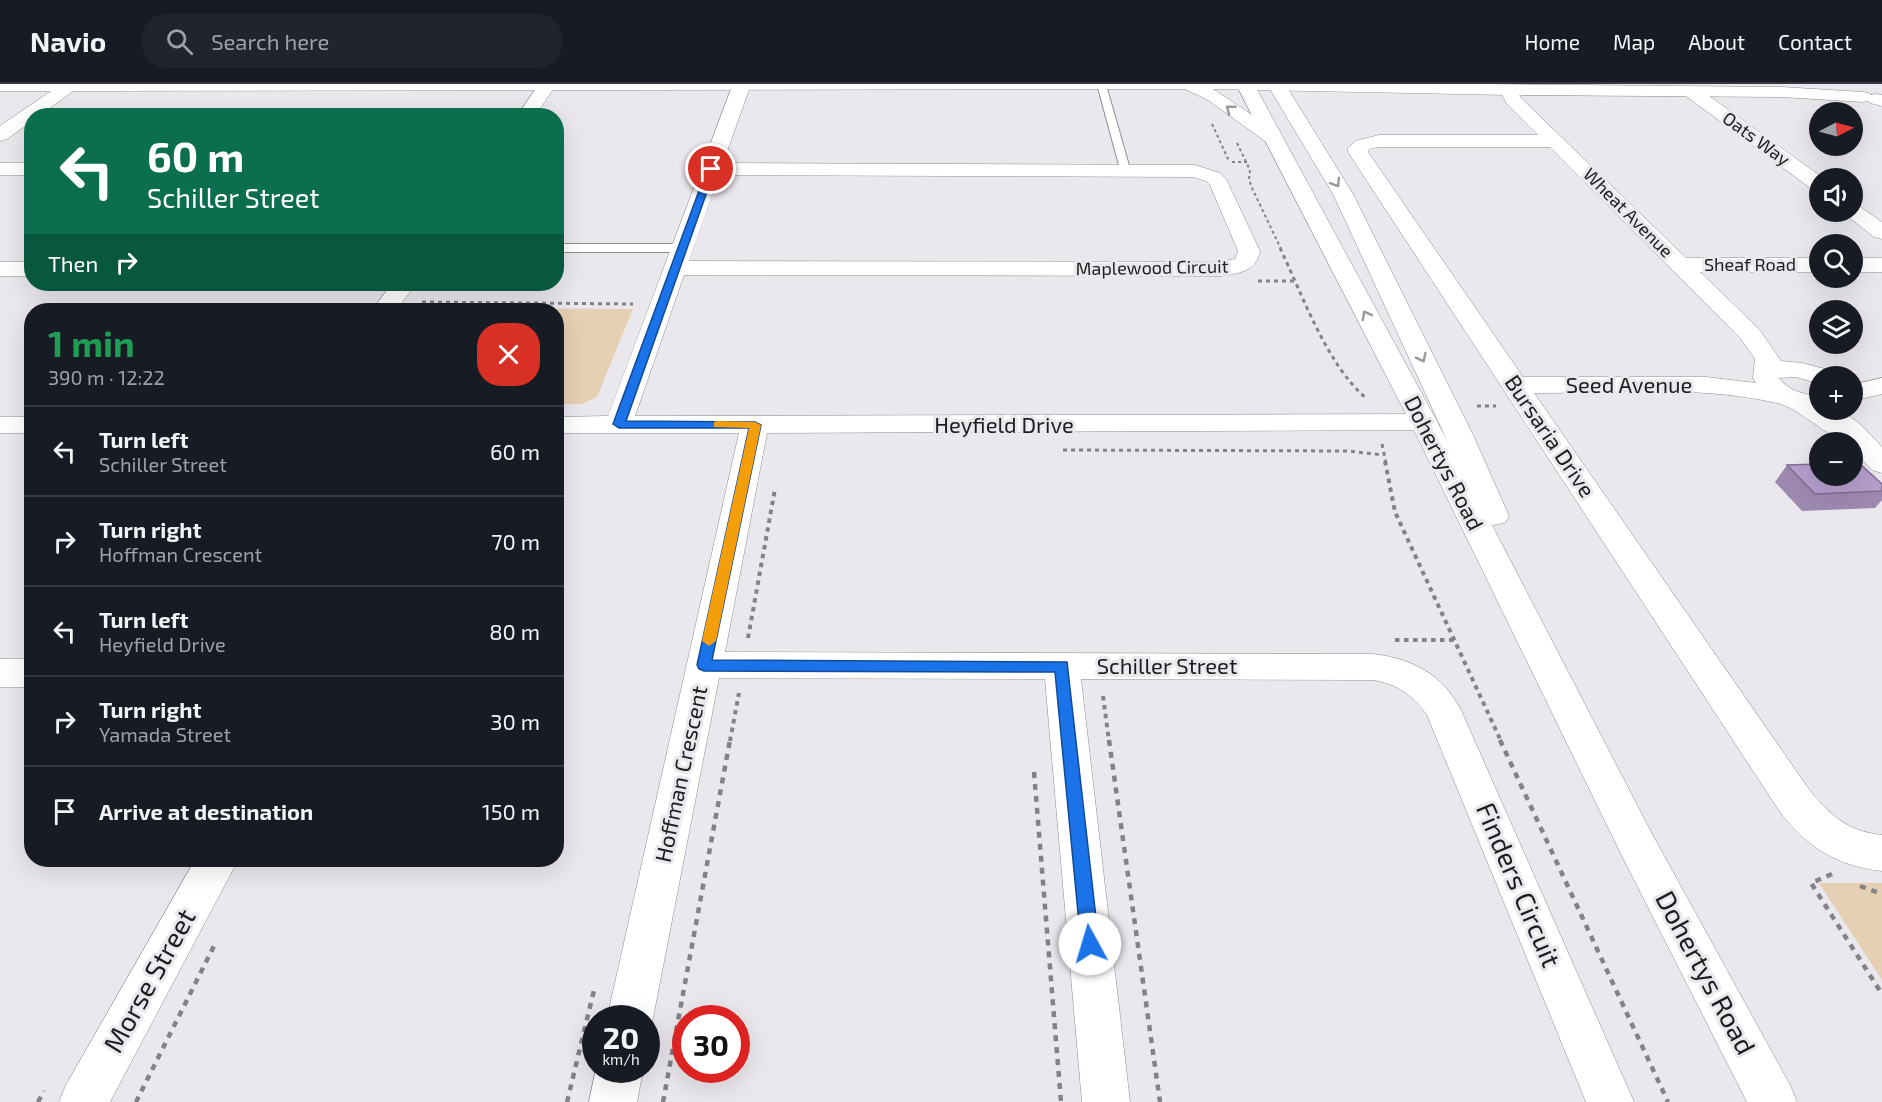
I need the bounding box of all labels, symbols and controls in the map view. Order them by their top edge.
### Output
search box [142,14,562,68]
text: Navio [30,24,106,58]
icon: search [163,25,196,58]
text: Search here [211,28,329,54]
text: Home [1524,29,1580,54]
text: Map [1613,29,1655,54]
text: About [1688,29,1745,54]
text: Contact [1778,29,1852,54]
north arrow [1809,102,1863,156]
map controls [1809,102,1863,486]
one-way arrow [1226,105,1237,116]
street label: Oats Way [1719,106,1795,170]
text: 60 m [147,130,244,180]
icon: left [48,132,126,210]
pin [685,143,736,194]
icon: arrive [694,152,727,185]
street label: Wheat Avenue [1579,163,1678,262]
button: sound [1809,168,1863,222]
one-way arrow [1329,177,1341,187]
text: Schiller Street [147,181,320,213]
button: search [1809,234,1863,288]
icon: right [110,246,143,279]
text: Then [48,250,98,276]
street label: Sheaf Road [1704,253,1796,275]
street label: Maplewood Circuit [1075,255,1229,279]
button: layers [1809,300,1863,354]
one-way arrow [1362,311,1373,321]
text: 1 min [48,321,135,364]
button: close [477,323,540,386]
one-way arrow [1414,352,1426,363]
text: 390 m · 12:22 [48,365,165,389]
button: + [1809,366,1863,420]
street label: Bursaria Drive [1500,369,1601,501]
street label: Seed Avenue [1566,371,1692,397]
street label: Dohertys Road [1400,391,1490,534]
street label: Heyfield Drive [934,411,1074,437]
text: Turn left [99,426,188,452]
button: − [1809,432,1863,486]
icon: left [48,435,81,468]
text: 60 m [490,438,540,464]
text: Schiller Street [99,452,227,476]
text: Turn right [99,516,201,542]
icon: right [48,525,81,558]
text: 70 m [491,528,540,554]
text: Hoffman Crescent [99,542,262,566]
text: Turn left [99,606,188,632]
icon: left [48,615,81,648]
text: 80 m [489,618,540,644]
text: Heyfield Drive [99,632,226,656]
street label: Schiller Street [1097,652,1237,678]
street label: Hoffman Crescent [649,683,711,864]
text: Turn right [99,696,201,722]
icon: right [48,705,81,738]
text: 30 m [490,708,540,734]
text: Yamada Street [99,722,231,746]
icon: arrive [48,795,81,828]
street label: Finders Circuit [1471,797,1569,971]
text: Arrive at destination [99,798,313,824]
text: 150 m [482,798,540,824]
street label: Dohertys Road [1649,885,1763,1060]
street label: Morse Street [96,903,201,1057]
position arrow [1058,912,1122,976]
speed limit sign: 30 [672,1005,750,1083]
text: 20 [603,1019,639,1055]
text: km/h [602,1050,640,1068]

